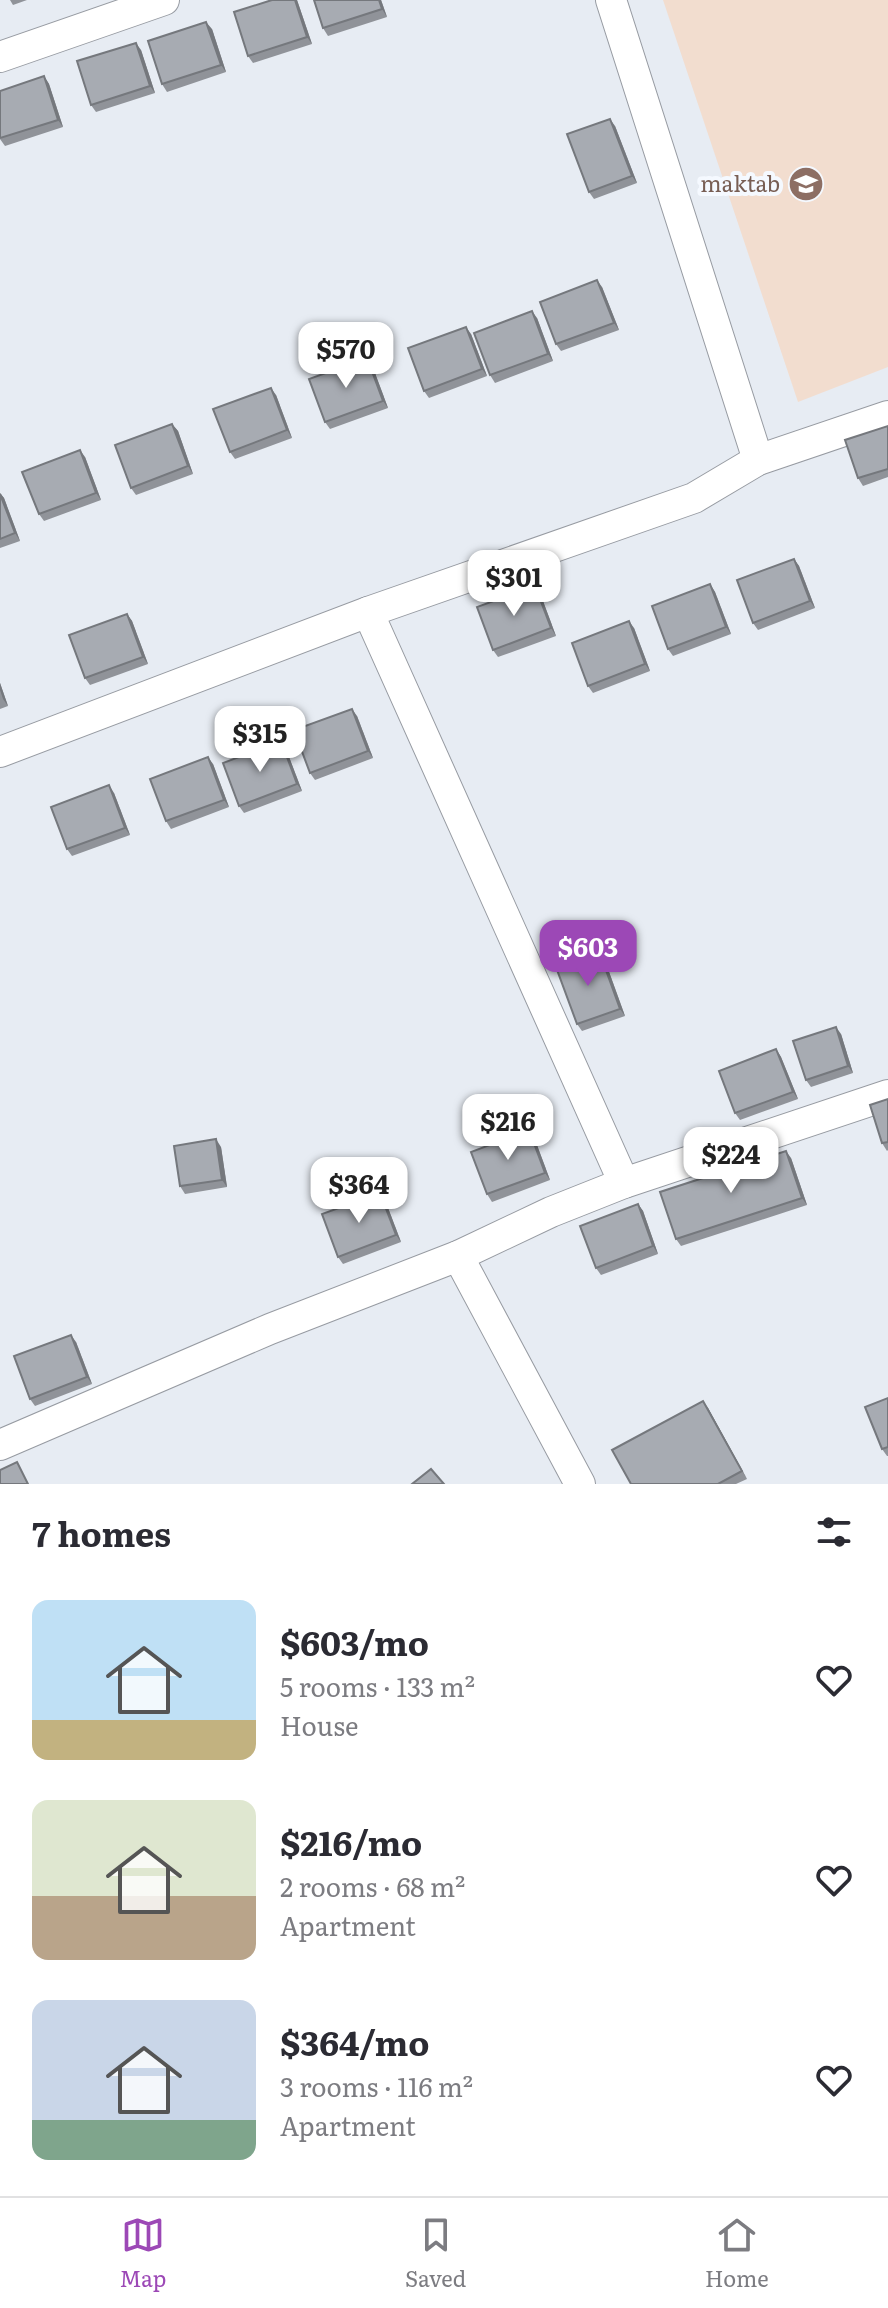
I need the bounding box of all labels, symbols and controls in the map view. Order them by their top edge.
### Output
school or university icon: maktab [787,165,825,203]
place label: maktab [700,166,780,199]
pin: $570 [299,322,393,390]
text: $570 [316,328,376,367]
pin: $301 [467,550,561,618]
text: $301 [486,556,542,595]
pin: $315 [213,706,307,774]
text: $315 [233,712,287,751]
pin: $603 [541,920,635,988]
text: $603 [558,926,618,965]
pin: $216 [461,1094,555,1162]
text: $216 [480,1100,536,1139]
pin: $224 [684,1127,778,1195]
text: $224 [701,1133,761,1172]
pin: $364 [312,1157,406,1225]
text: $364 [329,1163,389,1202]
text: 7 homes [32,1507,171,1557]
icon: filters [812,1510,856,1554]
text: $603/mo [280,1616,429,1666]
icon: home [96,1632,192,1728]
icon: heart [812,1658,856,1702]
text: 5 rooms · 133 m² [280,1666,475,1705]
text: House [280,1705,358,1744]
text: $216/mo [280,1816,422,1866]
icon: home [96,1832,192,1928]
icon: heart [812,1858,856,1902]
text: 2 rooms · 68 m² [280,1866,465,1905]
text: Apartment [280,1905,416,1944]
text: $364/mo [280,2016,429,2066]
icon: home [96,2032,192,2128]
icon: heart [812,2058,856,2102]
text: 3 rooms · 116 m² [280,2066,473,2105]
text: Apartment [280,2105,416,2144]
tab: Map [119,2213,166,2294]
tab: Saved [405,2213,466,2294]
tab: Home [705,2213,769,2294]

